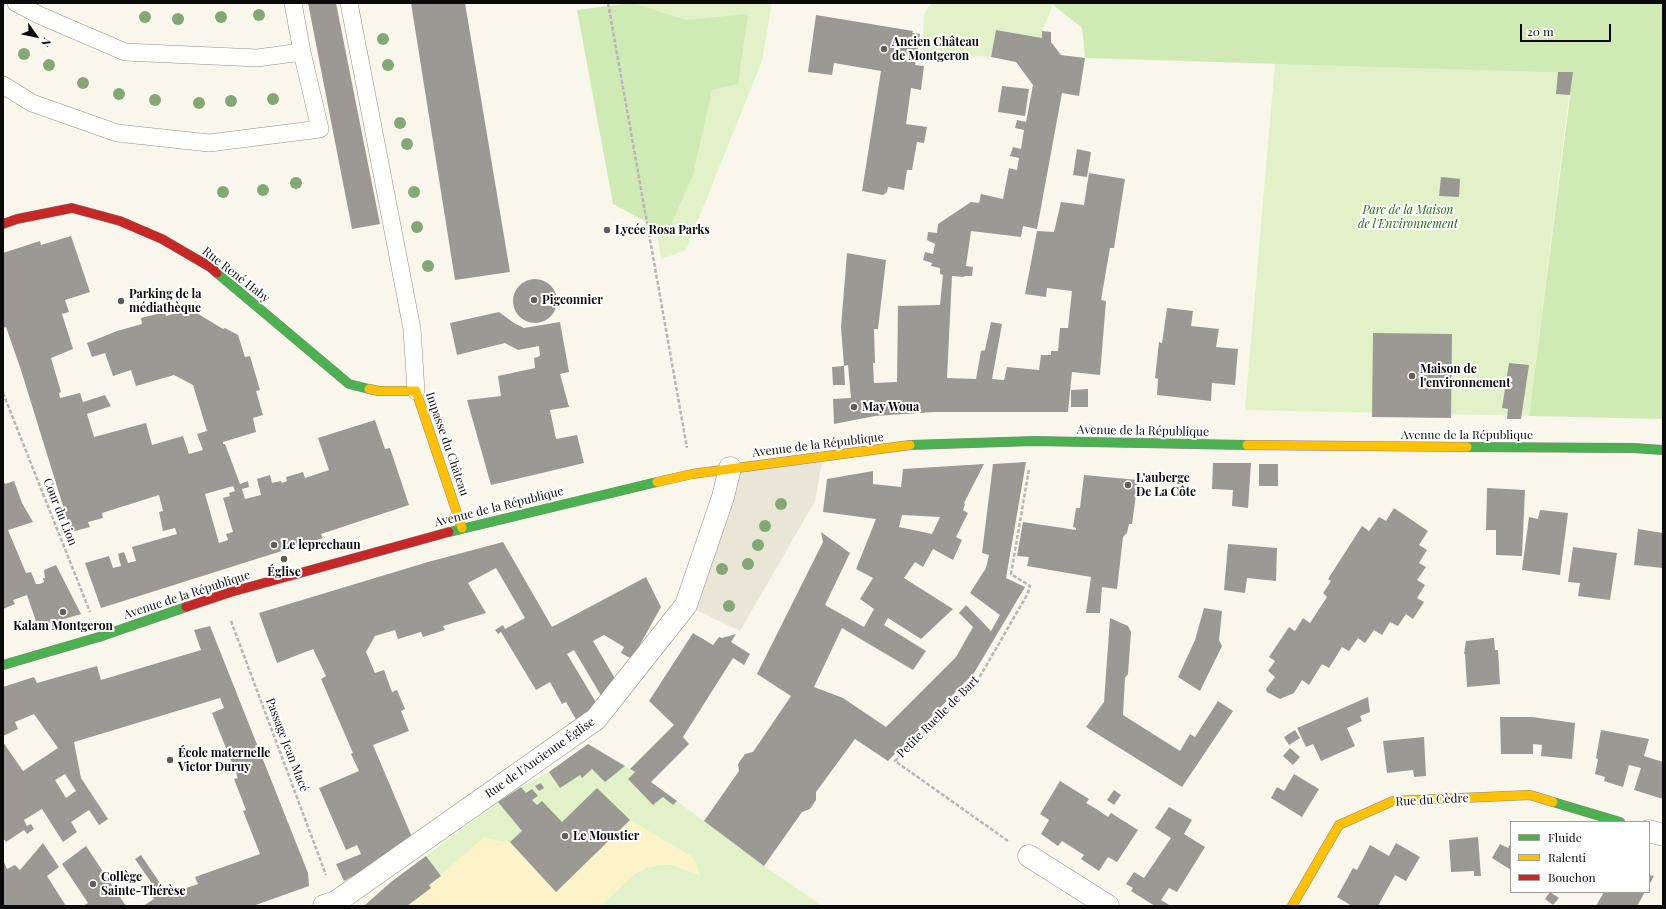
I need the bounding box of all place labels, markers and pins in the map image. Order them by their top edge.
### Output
place label: Ancien Château de Montgeron [892,35,979,63]
marker: Ancien Château de Montgeron [879,44,889,54]
place label: Lycée Rosa Parks [615,223,710,237]
marker: Lycée Rosa Parks [602,225,612,235]
place label: Parking de la médiathèque [129,287,202,315]
place label: Pigeonnier [542,293,603,307]
marker: Pigeonnier [529,295,539,305]
marker: Parking de la médiathèque [116,296,126,306]
place label: Maison de l'environnement [1420,362,1510,390]
marker: Maison de l'environnement [1407,371,1417,381]
place label: May Woua [862,400,919,414]
marker: May Woua [849,402,859,412]
place label: L'auberge De La Côte [1136,471,1196,499]
marker: L'auberge De La Côte [1123,480,1133,490]
place label: Le leprechaun [282,538,361,552]
marker: Le leprechaun [269,540,279,550]
marker: Église [279,554,289,564]
place label: Église [267,565,301,579]
marker: Kalam Montgeron [58,607,68,617]
place label: Kalam Montgeron [13,619,113,633]
place label: École maternelle Victor Duruy [178,746,270,774]
marker: École maternelle Victor Duruy [165,755,175,765]
place label: Le Moustier [573,829,639,843]
marker: Le Moustier [560,831,570,841]
place label: Collège Sainte-Thérèse [101,870,185,898]
marker: Collège Sainte-Thérèse [88,879,98,889]

